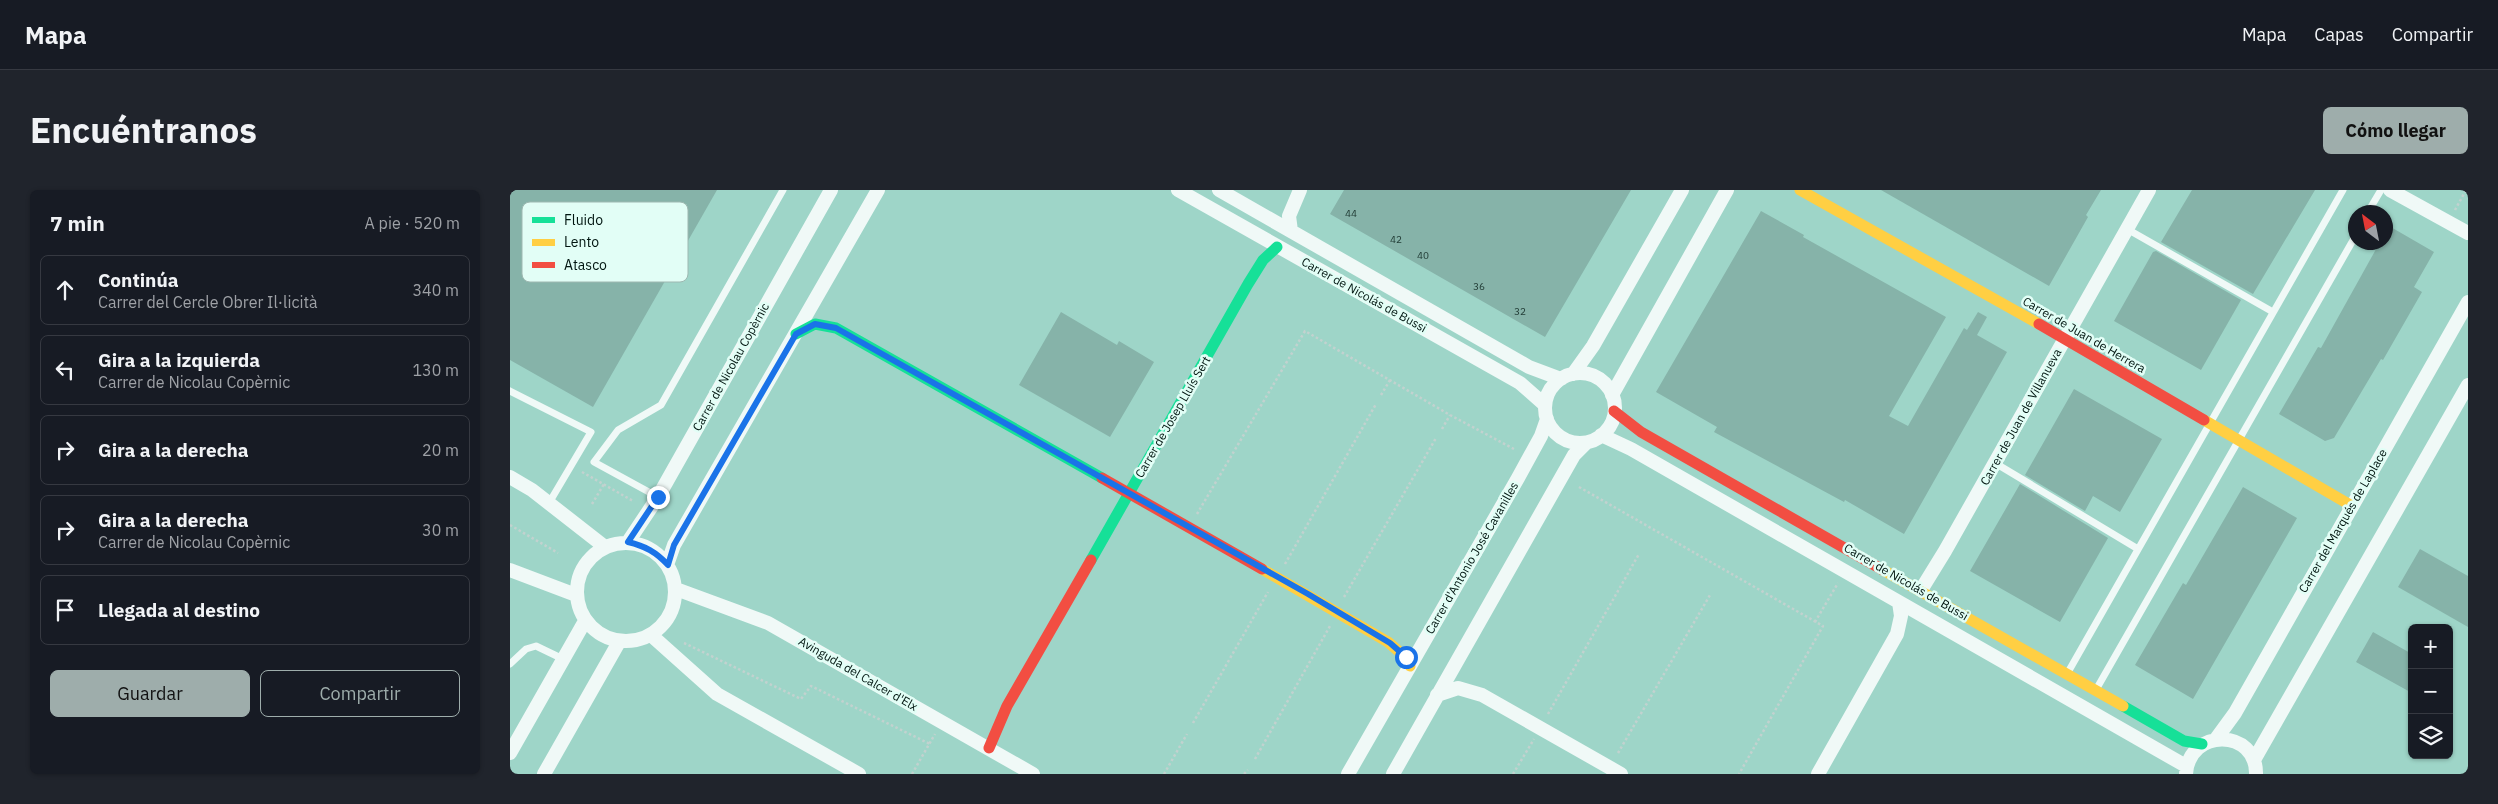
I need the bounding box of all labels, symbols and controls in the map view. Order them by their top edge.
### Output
text: Mapa [25,19,87,51]
text: Mapa [2242,23,2286,46]
text: Capas [2314,23,2364,46]
text: Compartir [2392,23,2473,46]
text: Encuéntranos [30,107,257,153]
button: Cómo llegar [2323,107,2468,154]
legend [522,202,688,282]
north arrow [2348,205,2393,250]
house number: 44 [1345,207,1357,220]
text: 7 min [50,209,105,237]
text: Fluido [564,211,603,229]
text: A pie · 520 m [365,213,460,233]
text: Lento [564,233,599,251]
house number: 42 [1390,233,1402,246]
house number: 40 [1417,249,1429,262]
street label: Carrer de Nicolás de Bussi [1299,254,1430,335]
text: Atasco [564,256,607,274]
text: Continúa [98,268,179,292]
icon: ahead [51,276,79,304]
text: 340 m [412,280,459,300]
house number: 36 [1473,280,1485,293]
text: Carrer del Cercle Obrer Il·licità [98,292,318,312]
street label: Carrer de Juan de Herrera [2020,293,2149,376]
street label: Carrer de Nicolau Copèrnic [689,300,772,433]
house number: 32 [1514,305,1526,318]
street label: Carrer de Juan de Villanueva [1977,345,2065,488]
text: Gira a la izquierda [98,348,260,372]
street label: Carrer de Josep Lluís Sert [1132,353,1214,480]
icon: left [51,356,79,384]
text: 130 m [412,360,459,380]
text: Carrer de Nicolau Copèrnic [98,372,290,392]
icon: right [51,436,79,464]
text: Gira a la derecha [98,438,249,462]
text: 20 m [422,440,459,460]
street label: Carrer del Marqués de Laplace [2295,446,2390,595]
street label: Carrer d'Antonio José Cavanilles [1422,479,1521,637]
route end [647,486,670,509]
text: Gira a la derecha [98,508,249,532]
icon: right [51,516,79,544]
text: 30 m [422,520,459,540]
text: Carrer de Nicolau Copèrnic [98,532,290,552]
street label: Carrer de Nicolás de Bussi [1841,540,1971,623]
icon: arrive [51,596,79,624]
text: Llegada al destino [98,598,260,622]
map controls [2408,624,2453,759]
button: + [2408,624,2453,669]
street label: Avinguda del Calcer d'Elx [796,633,921,714]
route start [1395,646,1418,669]
button: − [2408,669,2453,714]
button: Guardar [50,670,250,717]
button: Compartir [260,670,460,717]
button: layers [2408,714,2453,759]

